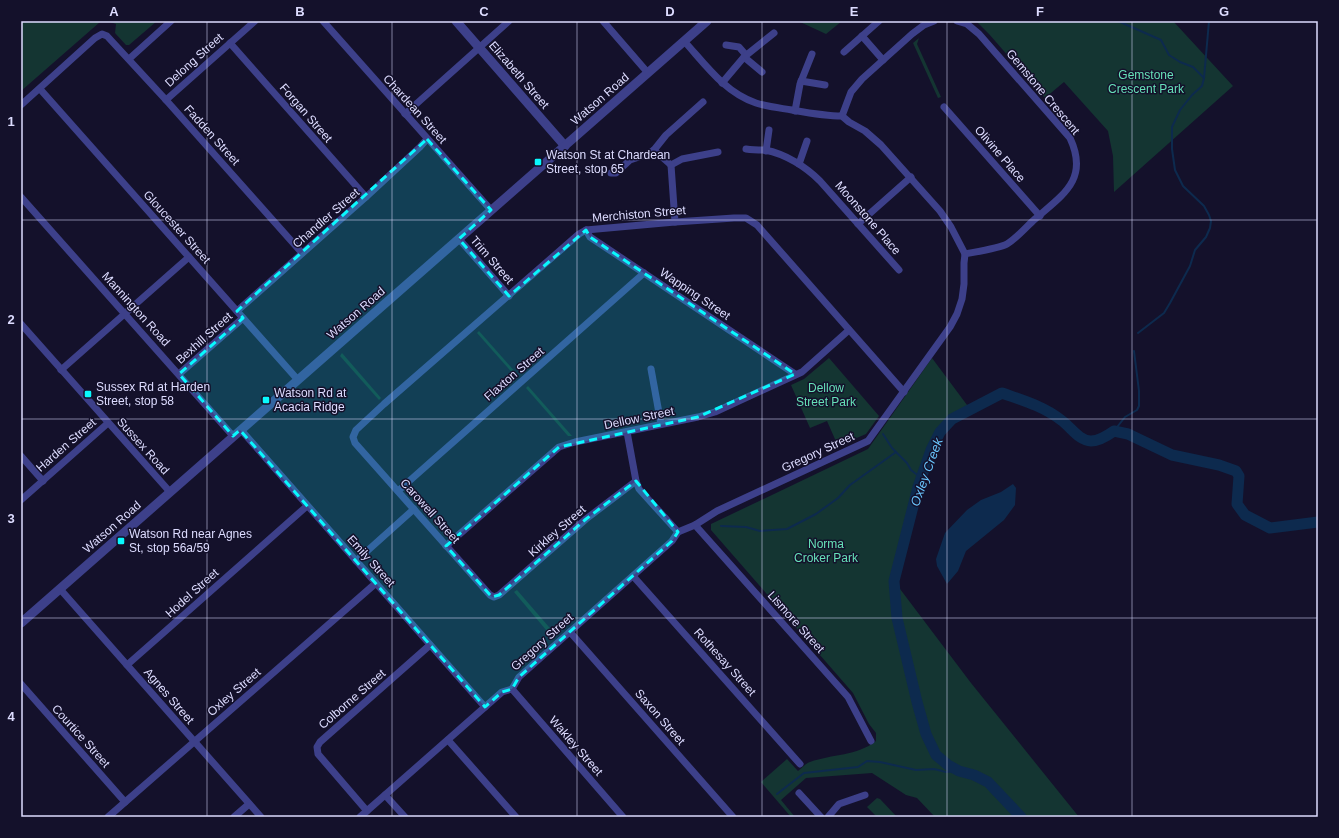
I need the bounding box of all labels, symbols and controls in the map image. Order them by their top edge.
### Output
text: A [109,4,119,19]
text: B [295,4,305,19]
text: C [479,4,489,19]
text: D [665,4,675,19]
text: E [850,4,859,19]
text: F [1036,4,1044,19]
text: G [1219,4,1229,19]
street label: Delong Street [162,30,226,90]
street label: Elizabeth Street [486,38,553,112]
street label: Gemstone Crescent [1003,47,1083,138]
park label: Gemstone Crescent Park [1108,68,1185,96]
street label: Watson Road [568,70,632,128]
street label: Chardean Street [380,72,450,147]
street label: Forgan Street [277,81,336,146]
street label: Fadden Street [181,102,243,168]
text: 1 [7,114,15,129]
street label: Olivine Place [972,123,1028,185]
place label: Watson St at Chardean Street, stop 65 [546,148,670,176]
marker: Watson St at Chardean Street, stop 65 [533,157,543,167]
street label: Moonstone Place [832,178,904,258]
street label: Chandler Street [290,185,363,251]
street label: Gloucester Street [141,188,214,267]
street label: Merchiston Street [592,203,687,225]
street label: Trim Street [467,233,517,287]
street label: Wapping Street [657,265,734,323]
street label: Mannington Road [99,269,173,349]
street label: Watson Road [324,284,388,342]
street label: Bexhill Street [173,309,235,367]
text: 2 [7,312,15,327]
street label: Flaxton Street [481,344,547,404]
place label: Sussex Rd at Harden Street, stop 58 [96,380,210,408]
park label: Dellow Street Park [796,381,857,409]
place label: Watson Rd at Acacia Ridge [274,386,347,414]
marker: Sussex Rd at Harden Street, stop 58 [83,389,93,399]
marker: Watson Rd at Acacia Ridge [261,395,271,405]
street label: Dellow Street [603,404,676,432]
street label: Harden Street [33,415,99,475]
street label: Sussex Road [114,415,172,477]
street label: Gregory Street [779,429,857,475]
water label: Oxley Creek [907,435,946,508]
street label: Carowell Street [397,476,463,547]
street label: Watson Road [80,498,144,556]
street label: Kirkley Street [525,502,589,560]
text: 3 [7,511,15,526]
place label: Watson Rd near Agnes St, stop 56a/59 [129,527,252,555]
street label: Emily Street [344,532,398,590]
marker: Watson Rd near Agnes St, stop 56a/59 [116,536,126,546]
park label: Norma Croker Park [794,537,859,565]
street label: Hodel Street [163,565,222,621]
street label: Lismore Street [765,588,828,656]
street label: Gregory Street [508,610,576,674]
street label: Rothesay Street [691,625,759,699]
street label: Agnes Street [141,665,197,727]
street label: Oxley Street [204,665,264,719]
street label: Colborne Street [316,666,389,732]
street label: Saxon Street [632,686,688,748]
street label: Courtice Street [49,702,113,771]
text: 4 [7,709,15,724]
street label: Wakley Street [546,713,606,779]

